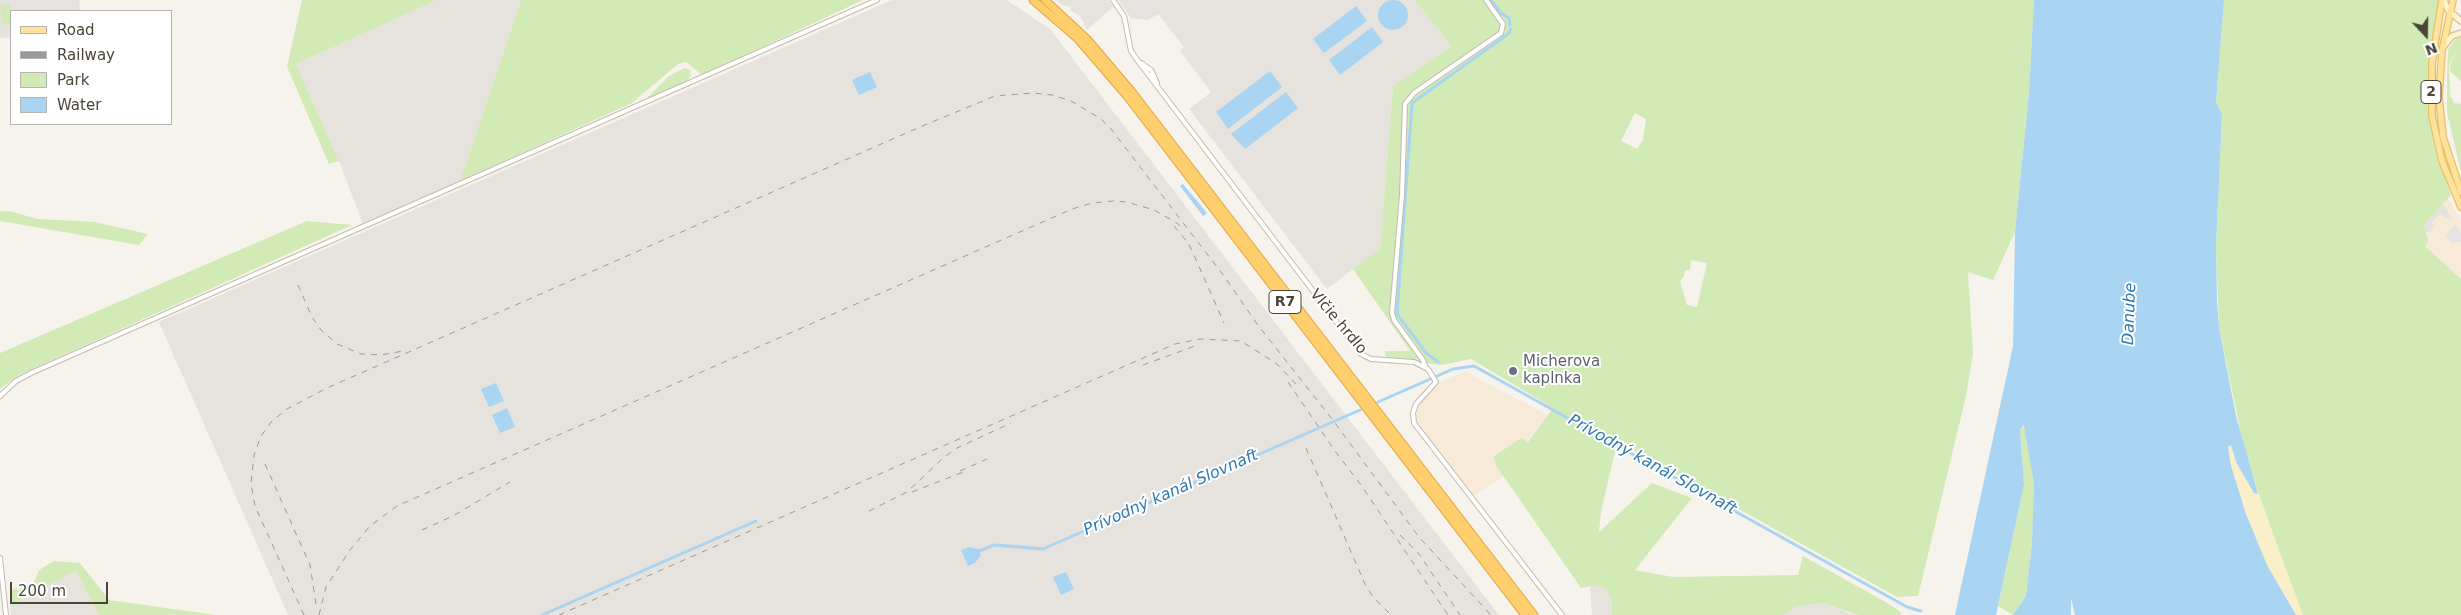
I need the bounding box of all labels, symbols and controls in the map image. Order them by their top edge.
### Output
legend [10,10,172,125]
north arrow [2401,10,2451,60]
text: Road [57,21,95,39]
text: N [2423,39,2440,59]
text: Railway [57,46,115,64]
text: Park [57,71,89,89]
road number: 2 [2421,80,2441,104]
text: Water [57,96,101,114]
water label: Danube [2119,282,2141,346]
street label: Vlčie hrdlo [1306,286,1370,358]
road number: R7 [1269,290,1301,314]
place label: Micherova kaplnka [1523,353,1600,388]
marker: Micherova kaplnka [1507,365,1519,377]
water label: Prívodný kanál Slovnaft [1565,411,1739,519]
water label: Prívodný kanál Slovnaft [1081,446,1261,540]
scale bar [12,572,110,604]
text: 200 m [18,582,66,600]

